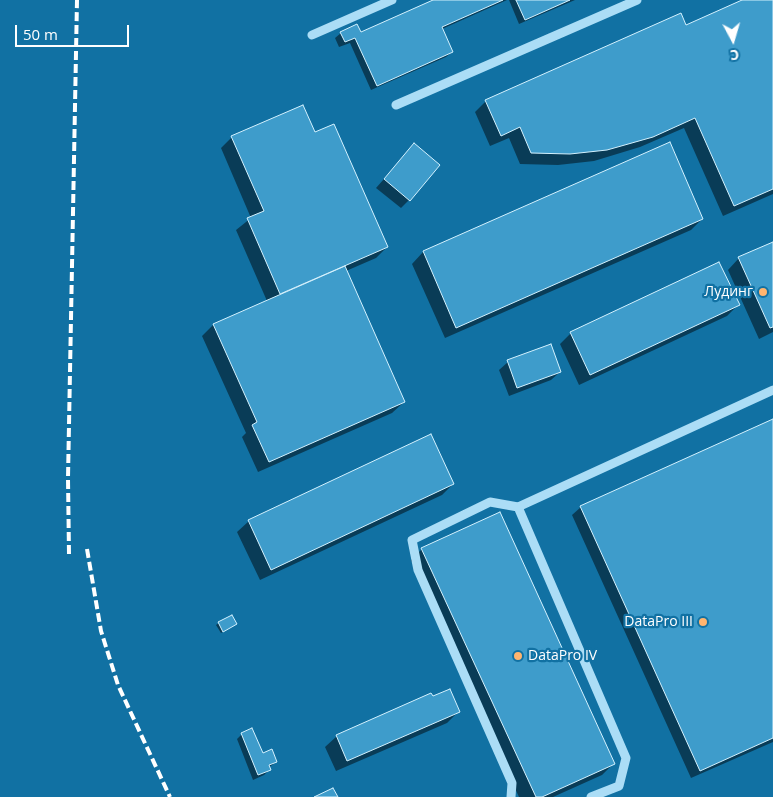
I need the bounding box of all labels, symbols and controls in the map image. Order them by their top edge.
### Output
scale bar [18,15,131,47]
north arrow [708,15,758,65]
text: 50 m [23,24,58,44]
text: С [729,46,740,65]
place label: Лудинг [704,284,753,300]
marker: Лудинг [757,286,769,298]
place label: DataPro III [624,614,693,630]
marker: DataPro III [697,616,709,628]
place label: DataPro IV [528,648,597,664]
marker: DataPro IV [512,650,524,662]

